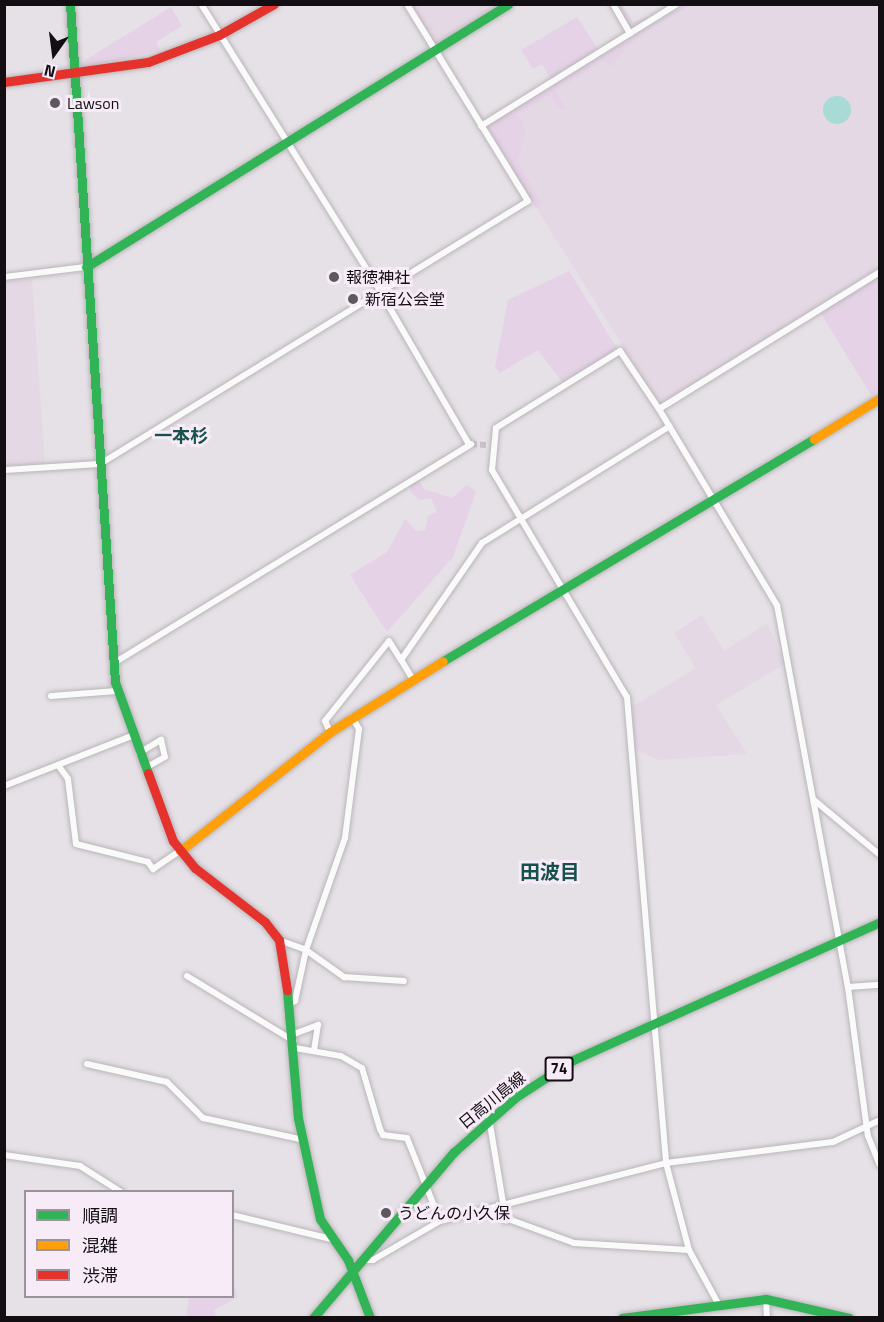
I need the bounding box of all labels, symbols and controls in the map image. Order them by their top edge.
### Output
north arrow [24,24,84,84]
text: N [41,58,58,84]
place label: Lawson [67,93,119,113]
marker: Lawson [48,96,62,110]
place label: 報徳神社 [346,267,410,287]
marker: 報徳神社 [327,270,341,284]
place label: 新宿公会堂 [365,289,445,309]
marker: 新宿公会堂 [346,292,360,306]
district label: 一本杉 [154,425,208,447]
district label: 田波目 [520,859,580,883]
road number: 74 [544,1057,574,1081]
street label: 日高川島線 [455,1067,529,1133]
legend [24,1190,234,1298]
text: 順調 [82,1202,118,1229]
place label: うどんの小久保 [398,1203,510,1223]
marker: うどんの小久保 [379,1206,393,1220]
text: 混雑 [82,1232,118,1259]
text: 渋滞 [82,1262,118,1289]

